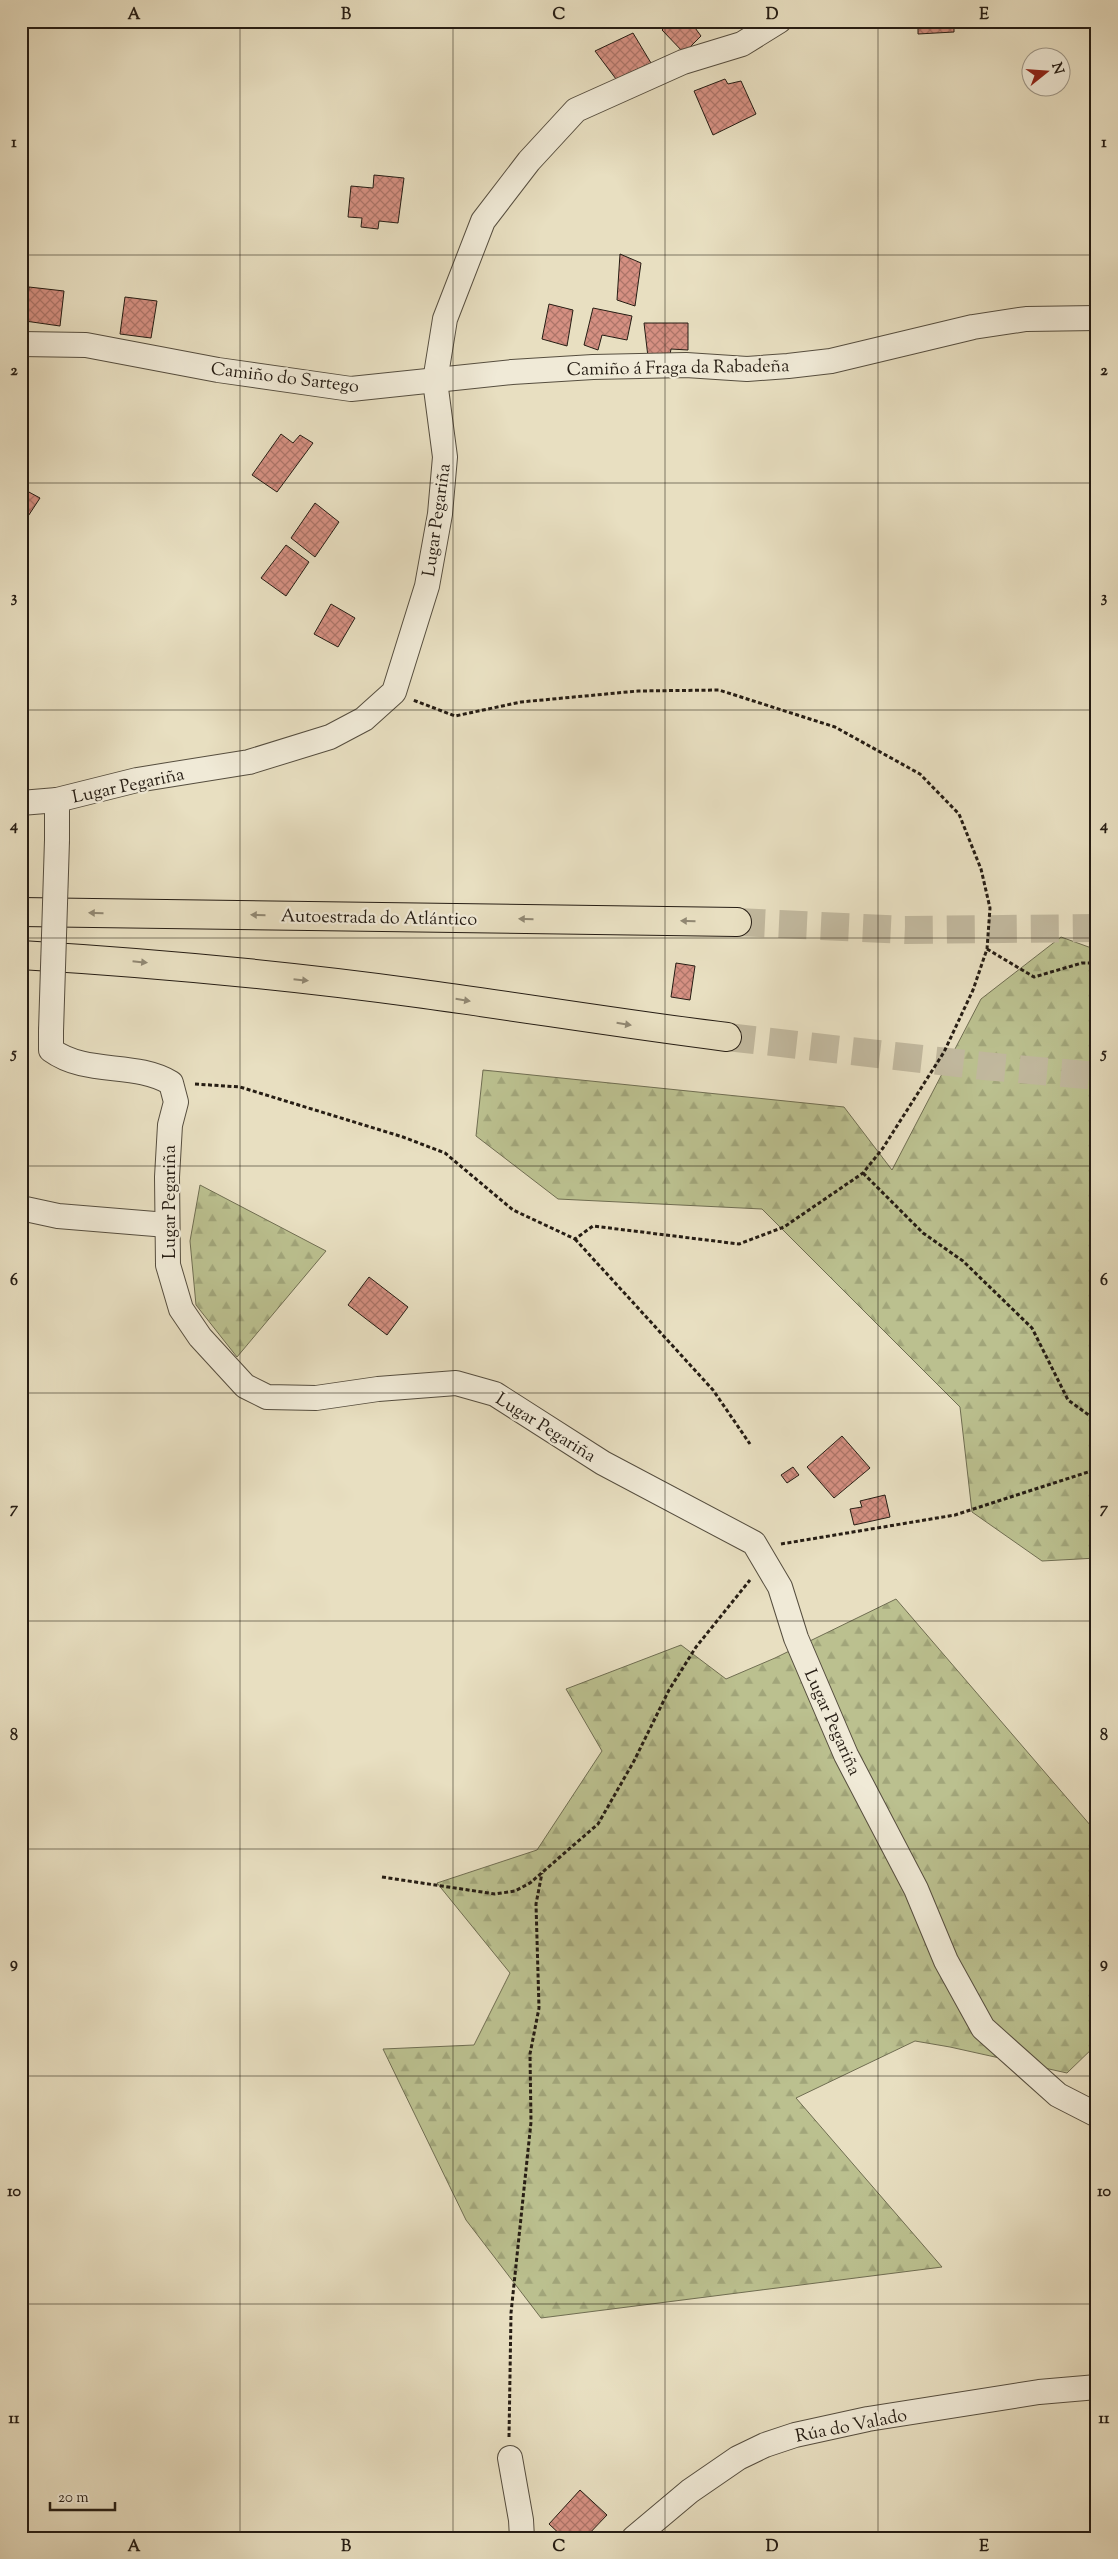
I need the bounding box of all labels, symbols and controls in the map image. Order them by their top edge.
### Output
text: A [128,4,141,27]
text: B [341,4,351,27]
text: C [553,4,566,27]
text: D [766,4,779,27]
text: E [979,4,989,27]
north arrow [1020,48,1070,98]
text: N [1045,61,1068,77]
text: 1 [11,132,17,155]
text: 1 [1101,132,1107,155]
street label: Camiño á Fraga da Rabadeña [566,354,790,384]
street label: Camiño do Sartego [209,357,360,401]
text: 2 [10,360,18,383]
text: 2 [1100,360,1108,383]
street label: Lugar Pegariña [417,462,459,579]
text: 3 [11,587,18,610]
text: 3 [1101,587,1108,610]
street label: Lugar Pegariña [70,762,187,812]
text: 4 [9,815,18,838]
text: 4 [1099,815,1108,838]
street label: Autoestrada do Atlántico [281,904,477,934]
one-way arrow [88,909,104,917]
one-way arrow [250,911,266,919]
one-way arrow [518,915,534,923]
one-way arrow [680,917,696,925]
one-way arrow [132,958,148,966]
one-way arrow [294,976,310,984]
one-way arrow [456,996,472,1004]
one-way arrow [616,1020,632,1028]
text: 5 [9,1043,17,1066]
text: 5 [1099,1043,1107,1066]
street label: Lugar Pegariña [158,1145,184,1259]
text: 6 [10,1270,18,1293]
text: 6 [1100,1270,1108,1293]
street label: Lugar Pegariña [490,1387,600,1470]
text: 7 [10,1498,19,1521]
text: 7 [1100,1498,1109,1521]
street label: Lugar Pegariña [796,1665,866,1780]
text: 8 [10,1725,18,1748]
text: 8 [1100,1725,1108,1748]
text: 9 [10,1953,18,1976]
text: 9 [1100,1953,1108,1976]
text: 10 [7,2181,21,2204]
text: 10 [1097,2181,1111,2204]
street label: Rúa do Valado [793,2403,910,2451]
text: 11 [9,2408,20,2431]
text: 11 [1099,2408,1110,2431]
scale bar [50,2479,115,2511]
text: 20 m [58,2488,89,2509]
text: A [128,2536,141,2559]
text: B [341,2536,351,2559]
text: C [553,2536,566,2559]
text: D [766,2536,779,2559]
text: E [979,2536,989,2559]

